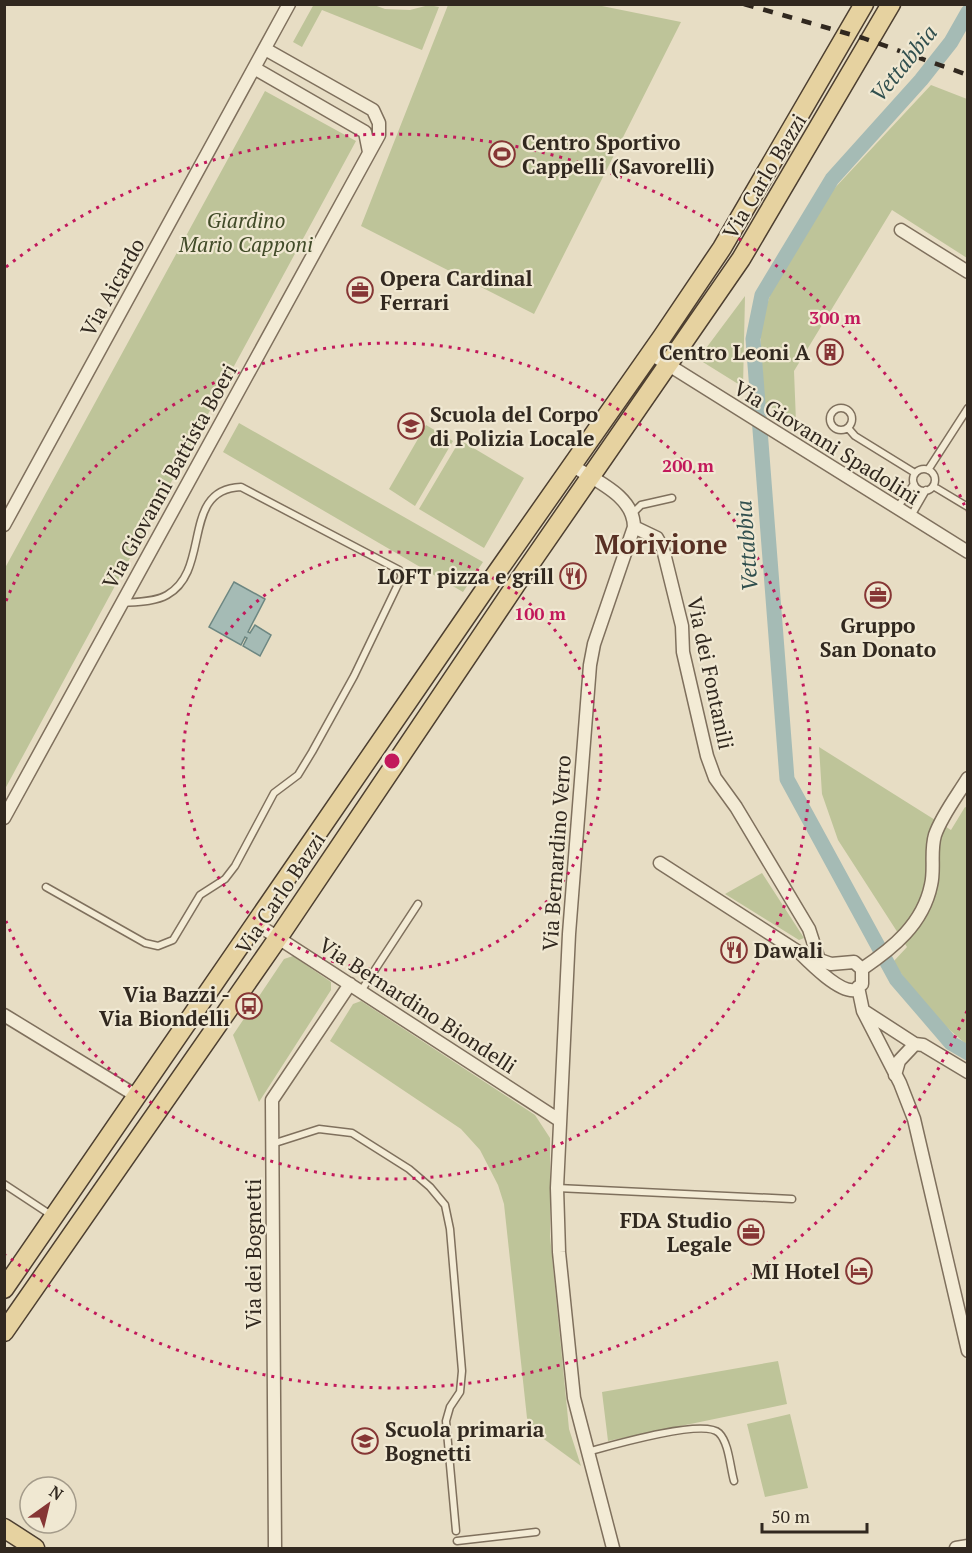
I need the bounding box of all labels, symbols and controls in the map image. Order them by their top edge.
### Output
water label: Vettabbia [863,18,943,108]
street label: Via Carlo Bazzi [716,108,812,244]
place label: Centro Sportivo Cappelli (Savorelli) [522,128,715,180]
sports icon: Centro Sportivo Cappelli (Savorelli) [487,139,517,169]
park label: Giardino Mario Capponi [178,206,313,258]
street label: Via Aicardo [73,233,151,341]
place label: Opera Cardinal Ferrari [380,264,533,316]
office icon: Opera Cardinal Ferrari [345,275,375,305]
text: 300 m [809,305,861,329]
building icon: Centro Leoni A [815,337,845,367]
place label: Centro Leoni A [659,338,811,366]
street label: Via Giovanni Battista Boeri [95,358,243,594]
street label: Via Giovanni Spadolini [729,373,925,511]
place label: Scuola del Corpo di Polizia Locale [430,400,598,452]
school or university icon: Scuola del Corpo di Polizia Locale [396,411,426,441]
text: 200 m [662,453,714,477]
water label: Vettabbia [728,499,764,593]
district label: Morivione [594,526,728,562]
restaurant icon: LOFT pizza e grill [558,561,588,591]
place label: LOFT pizza e grill [377,562,554,590]
office icon: Gruppo San Donato [863,580,893,610]
street label: Via dei Fontanili [681,594,741,752]
text: 100 m [514,601,566,625]
place label: Gruppo San Donato [820,611,936,663]
centre of rings [382,751,402,771]
street label: Via Bernardino Verro [535,754,577,952]
street label: Via Carlo Bazzi [229,827,331,959]
street label: Via Bernardino Biondelli [314,930,522,1080]
restaurant icon: Dawali [719,935,749,965]
place label: Dawali [754,936,823,964]
place label: Via Bazzi - Via Biondelli [99,980,230,1032]
bus stop icon: Via Bazzi - Via Biondelli [234,991,264,1021]
street label: Via dei Bognetti [239,1179,267,1329]
place label: FDA Studio Legale [620,1206,732,1258]
office icon: FDA Studio Legale [736,1217,766,1247]
hotel icon: MI Hotel [844,1256,874,1286]
place label: MI Hotel [752,1257,840,1285]
place label: Scuola primaria Bognetti [385,1415,545,1467]
school or university icon: Scuola primaria Bognetti [350,1426,380,1456]
north arrow [18,1475,78,1535]
text: N [45,1480,68,1505]
scale bar [762,1496,867,1534]
text: 50 m [771,1504,811,1528]

